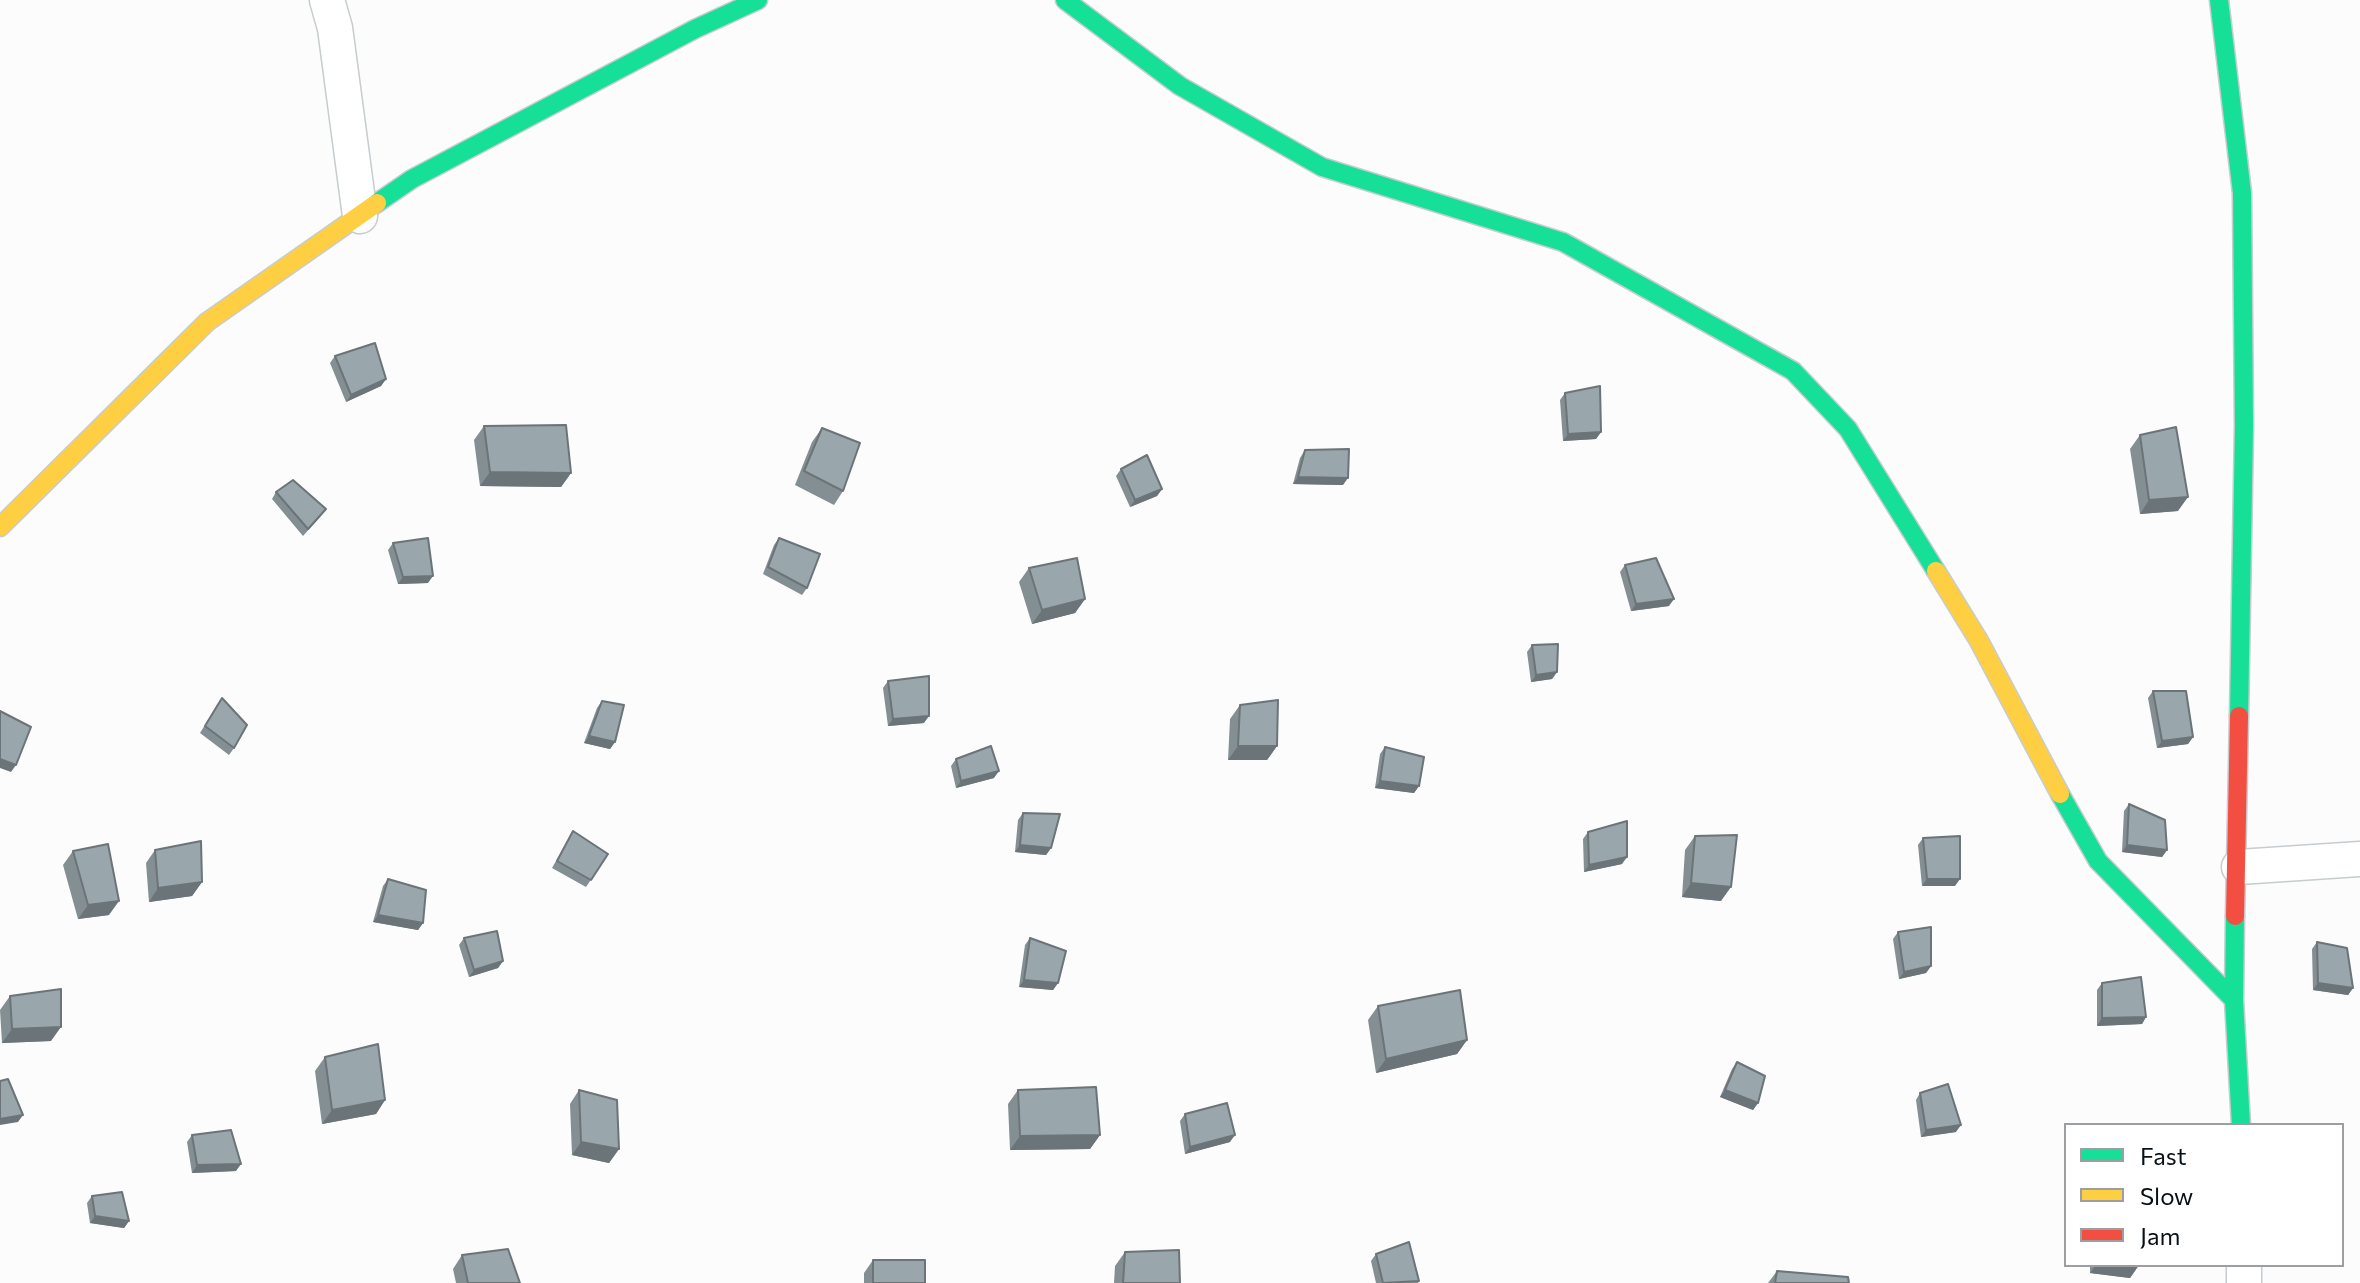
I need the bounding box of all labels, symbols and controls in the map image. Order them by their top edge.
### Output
legend [2064,1123,2344,1267]
text: Fast [2140,1141,2187,1170]
text: Slow [2140,1181,2193,1210]
text: Jam [2140,1221,2180,1250]

